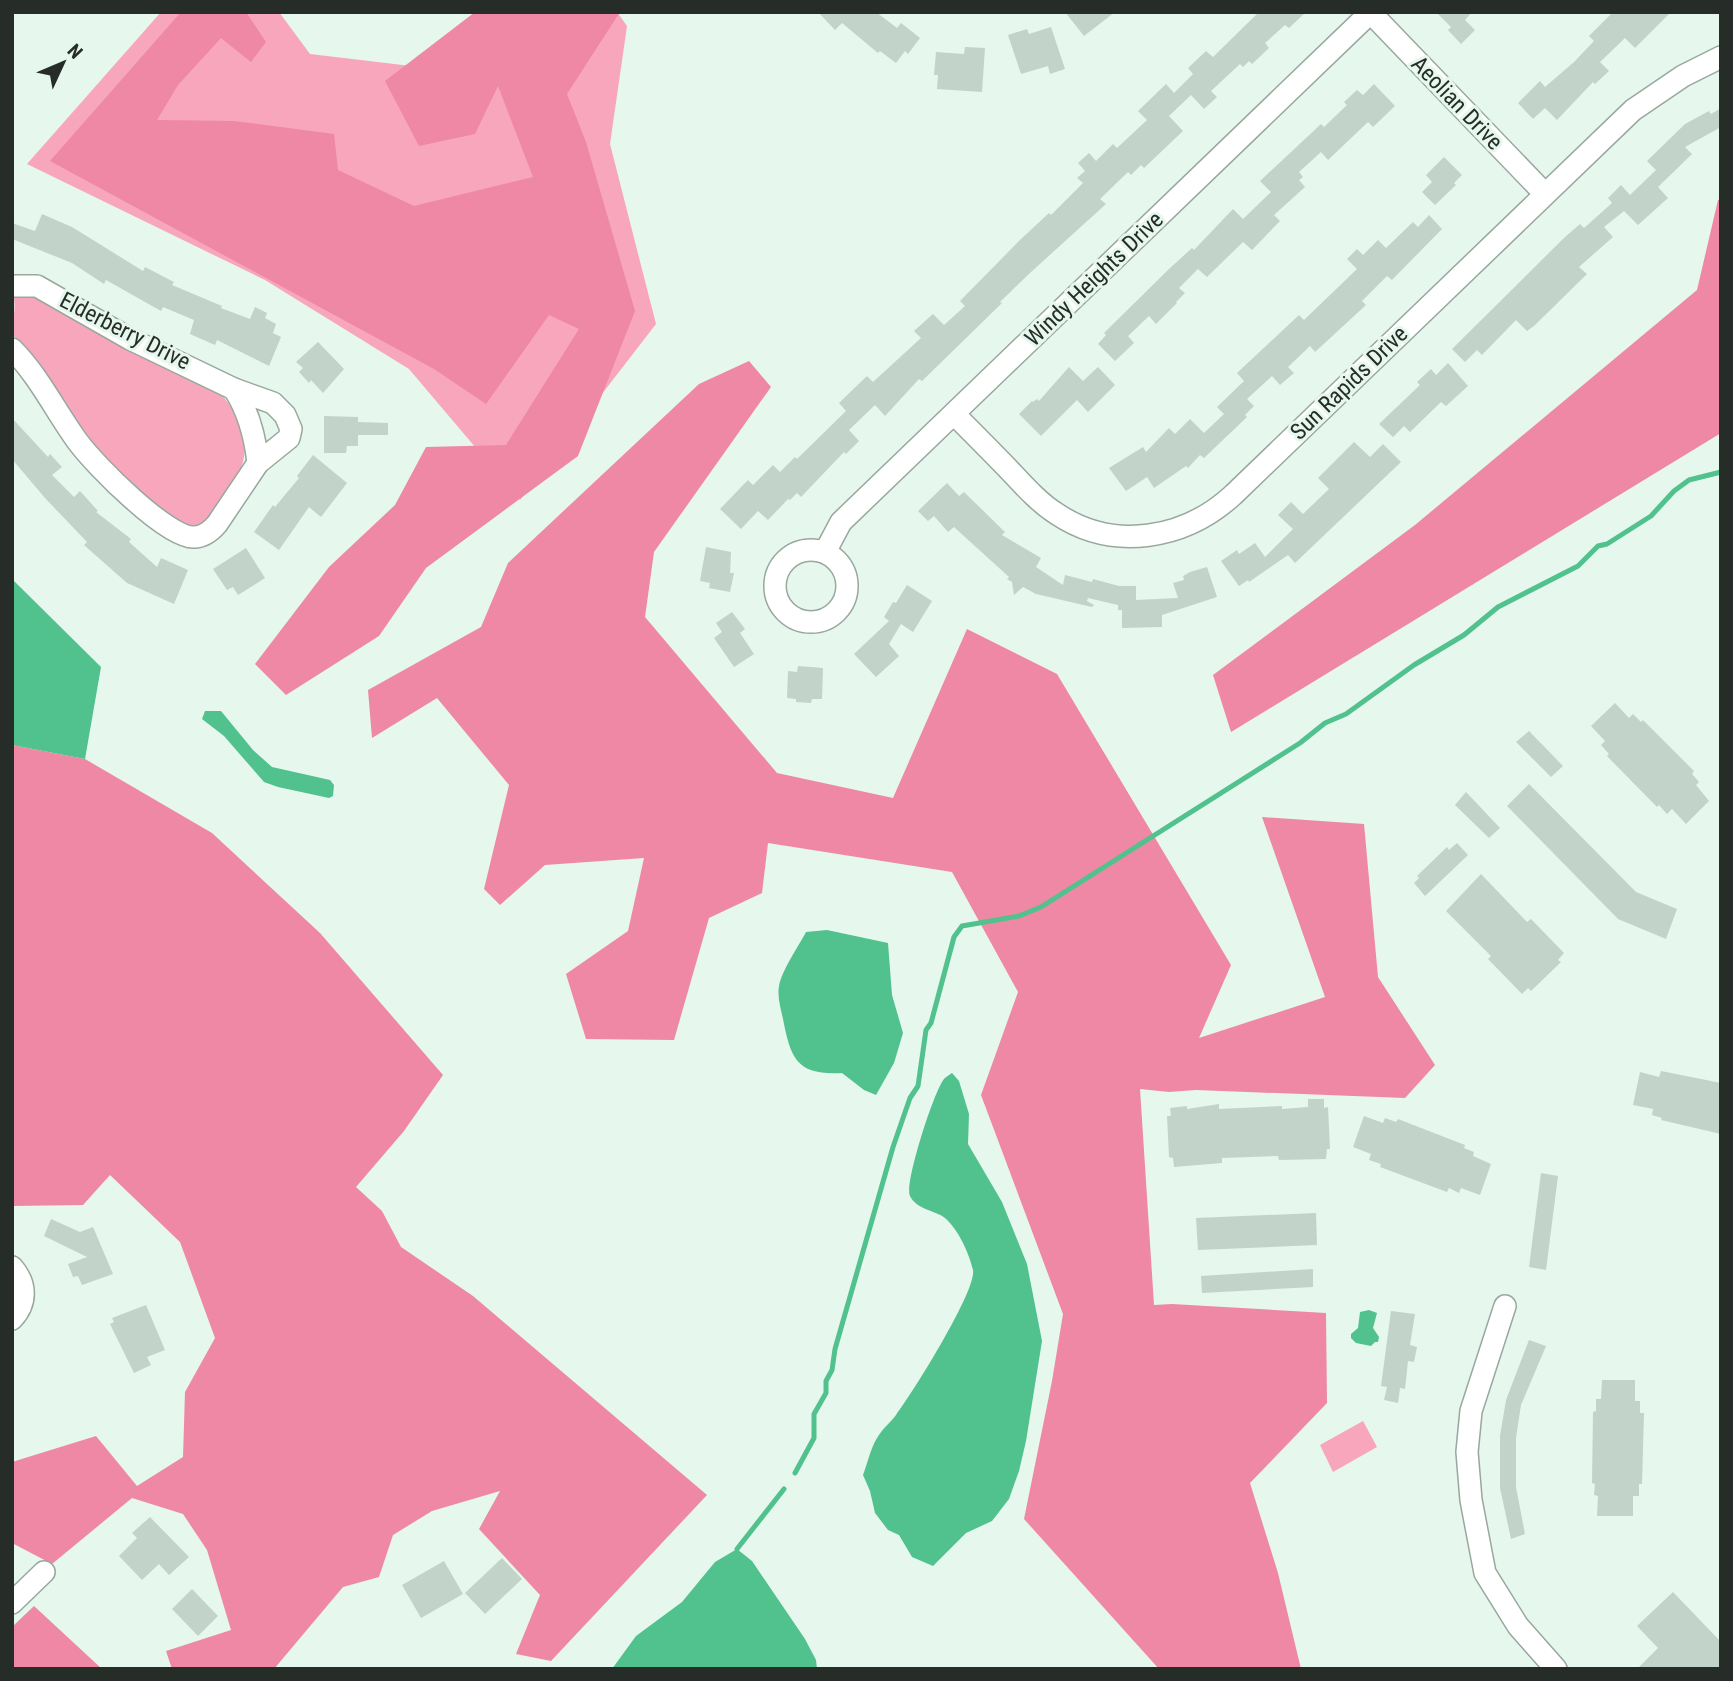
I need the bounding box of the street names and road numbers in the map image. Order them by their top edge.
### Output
street label: Aeolian Drive [1406,51,1508,155]
street label: Windy Heights Drive [1019,206,1169,352]
street label: Elderberry Drive [55,287,195,375]
street label: Sun Rapids Drive [1285,320,1413,446]

